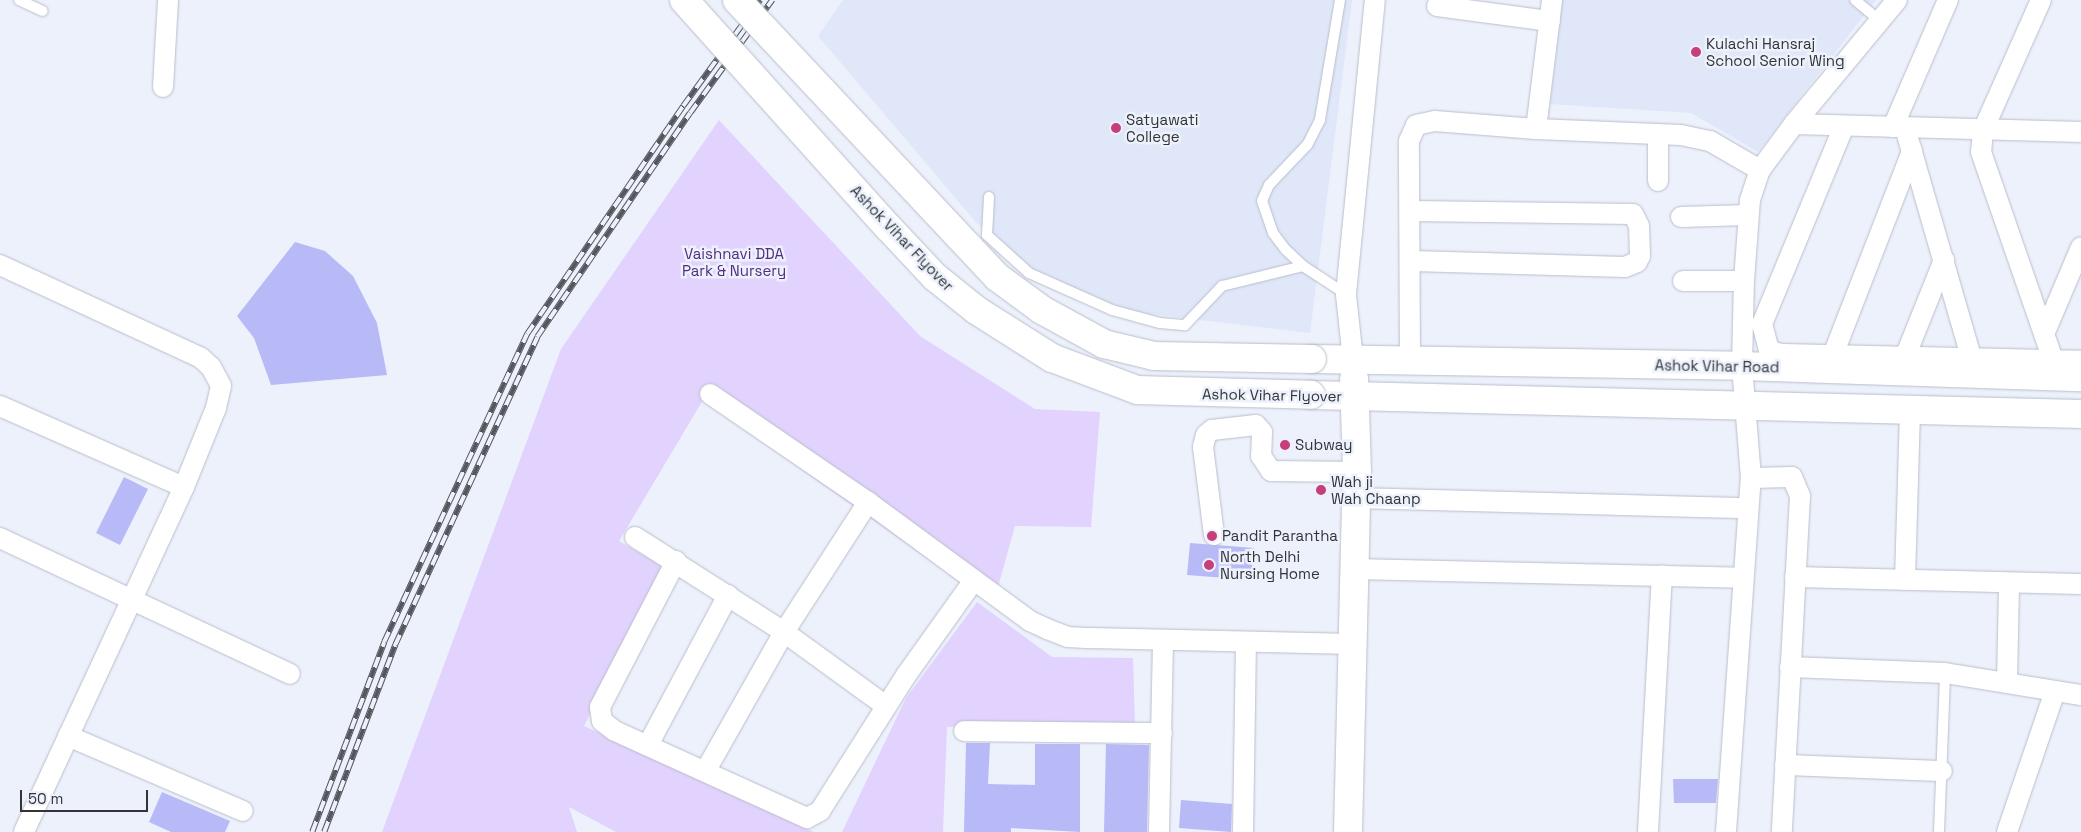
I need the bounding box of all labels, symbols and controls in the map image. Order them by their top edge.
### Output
place label: Kulachi Hansraj School Senior Wing [1706,34,1845,69]
marker: Kulachi Hansraj School Senior Wing [1690,46,1702,58]
place label: Satyawati College [1126,110,1199,145]
marker: Satyawati College [1110,122,1122,134]
street label: Ashok Vihar Flyover [847,181,957,295]
park label: Vaishnavi DDA Park & Nursery [682,244,786,279]
street label: Ashok Vihar Road [1654,356,1780,376]
street label: Ashok Vihar Flyover [1202,385,1342,405]
place label: Subway [1295,436,1352,454]
marker: Subway [1279,439,1291,451]
place label: Wah ji Wah Chaanp [1331,472,1421,507]
marker: Wah ji Wah Chaanp [1315,484,1327,496]
place label: Pandit Parantha [1222,527,1338,545]
marker: Pandit Parantha [1206,530,1218,542]
place label: North Delhi Nursing Home [1220,547,1320,582]
marker: North Delhi Nursing Home [1202,558,1216,572]
scale bar [22,780,150,812]
text: 50 m [28,789,63,808]

